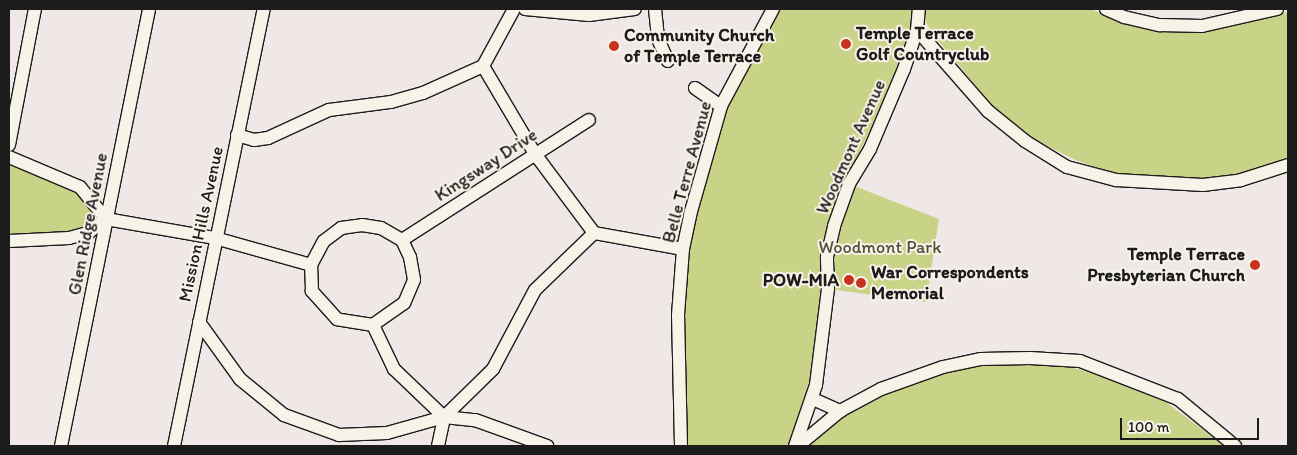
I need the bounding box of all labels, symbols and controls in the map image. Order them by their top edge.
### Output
place label: Temple Terrace Golf Countryclub [856,23,989,66]
place label: Community Church of Temple Terrace [624,25,774,68]
marker: Temple Terrace Golf Countryclub [840,38,852,50]
marker: Community Church of Temple Terrace [608,40,620,52]
street label: Woodmont Avenue [812,77,890,217]
street label: Belle Terre Avenue [658,100,716,244]
street label: Kingsway Drive [431,124,541,206]
street label: Mission Hills Avenue [174,144,228,304]
street label: Glen Ridge Avenue [64,152,112,296]
park label: Woodmont Park [818,236,942,258]
place label: Temple Terrace Presbyterian Church [1086,244,1245,286]
marker: Temple Terrace Presbyterian Church [1249,259,1261,271]
place label: War Correspondents Memorial [871,262,1029,304]
place label: POW-MIA [763,269,839,291]
marker: POW-MIA [843,274,855,286]
marker: War Correspondents Memorial [855,277,867,289]
scale bar [1122,408,1261,440]
text: 100 m [1128,418,1169,436]

